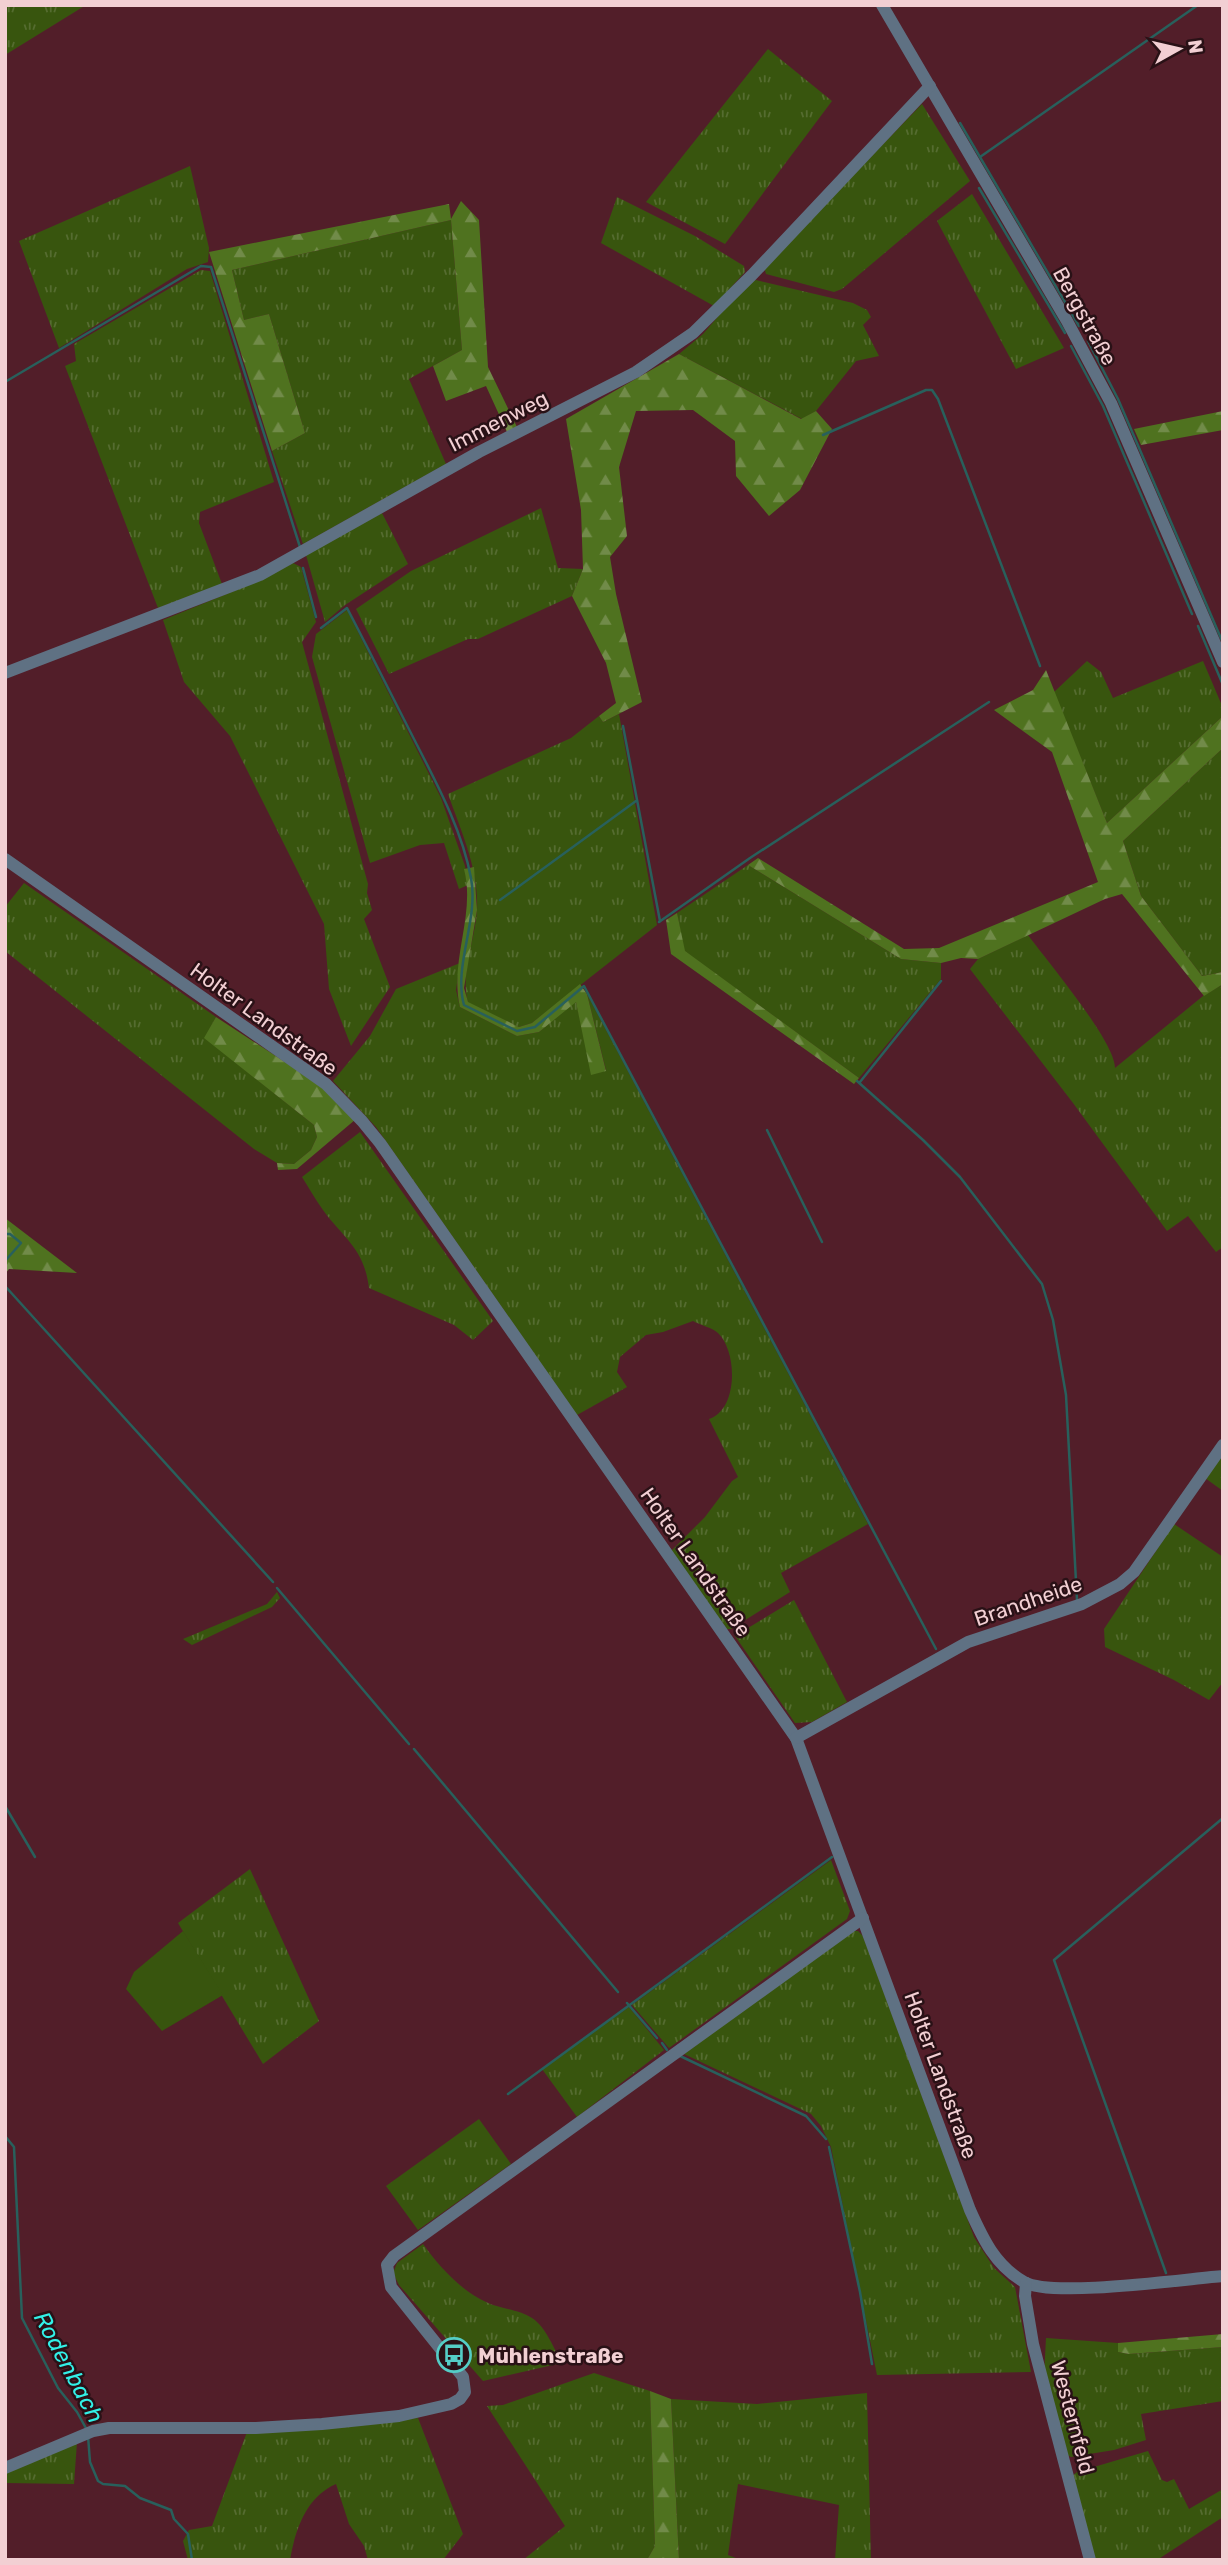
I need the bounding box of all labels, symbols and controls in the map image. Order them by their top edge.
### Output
north arrow [1144,14,1214,84]
text: N [1183,38,1208,55]
street label: Bergstraße [1048,262,1122,370]
street label: Immenweg [444,385,552,457]
street label: Holter Landstraße [186,957,342,1081]
street label: Holter Landstraße [635,1483,757,1641]
street label: Brandheide [971,1571,1085,1631]
street label: Holter Landstraße [899,1988,983,2162]
water label: Rodenbach [28,2306,110,2428]
bus stop icon: Mühlenstraße [435,2336,473,2374]
place label: Mühlenstraße [478,2343,624,2368]
street label: Westernfeld [1046,2357,1100,2477]

